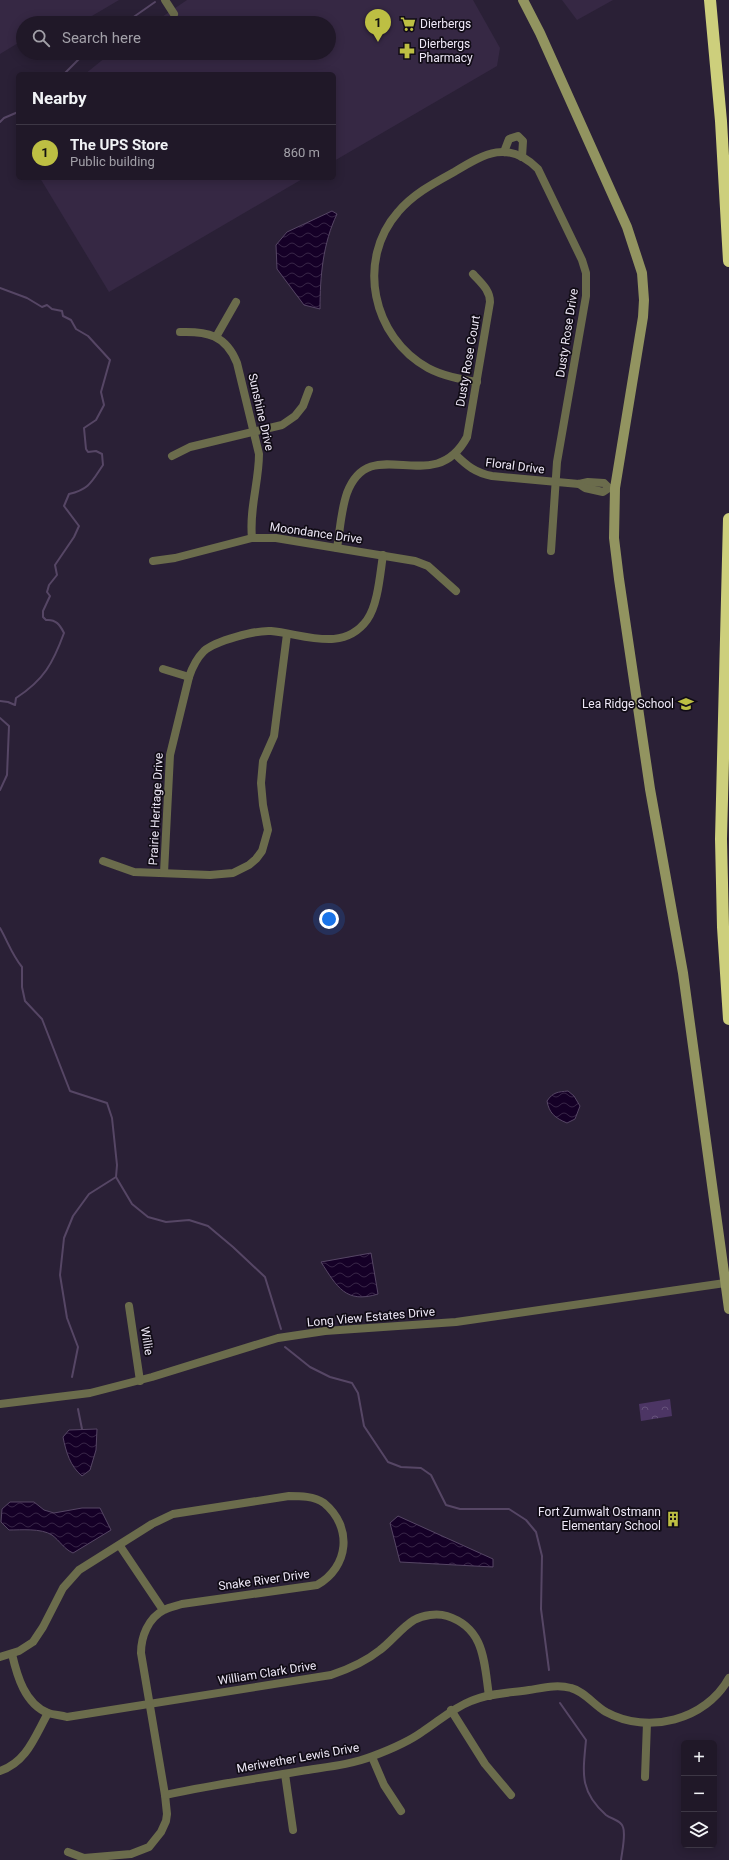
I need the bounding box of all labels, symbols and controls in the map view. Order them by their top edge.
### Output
pin: 1 [365,9,391,42]
supermarket icon: Dierbergs [399,15,417,33]
search box [16,16,336,60]
place label: Dierbergs [420,17,471,31]
icon: search [30,27,52,49]
text: Search here [62,29,141,47]
place label: Dierbergs Pharmacy [419,37,473,65]
pharmacy icon: Dierbergs Pharmacy [398,42,416,60]
text: Nearby [32,88,87,108]
text: The UPS Store [70,136,168,154]
text: 1 [41,145,49,160]
text: 860 m [283,145,320,160]
text: Public building [70,154,155,169]
street label: Dusty Rose Drive [553,287,581,379]
street label: Dusty Rose Court [453,314,483,408]
street label: Sunshine Drive [245,372,277,452]
street label: Floral Drive [485,455,545,477]
street label: Moondance Drive [269,520,363,546]
school or university icon: Lea Ridge School [677,695,695,713]
place label: Lea Ridge School [582,697,674,711]
street label: Prairie Heritage Drive [146,752,166,866]
your location [319,909,339,929]
street label: Long View Estates Drive [306,1304,436,1330]
street label: Willie [138,1326,156,1356]
place label: Fort Zumwalt Ostmann Elementary School [538,1505,661,1533]
building icon: Fort Zumwalt Ostmann Elementary School [664,1510,682,1528]
street label: Snake River Drive [217,1567,311,1593]
street label: William Clark Drive [217,1658,317,1688]
street label: Meriwether Lewis Drive [236,1740,360,1776]
map controls [681,1740,717,1848]
button: + [681,1740,717,1776]
button: − [681,1776,717,1812]
button: layers [681,1812,717,1848]

